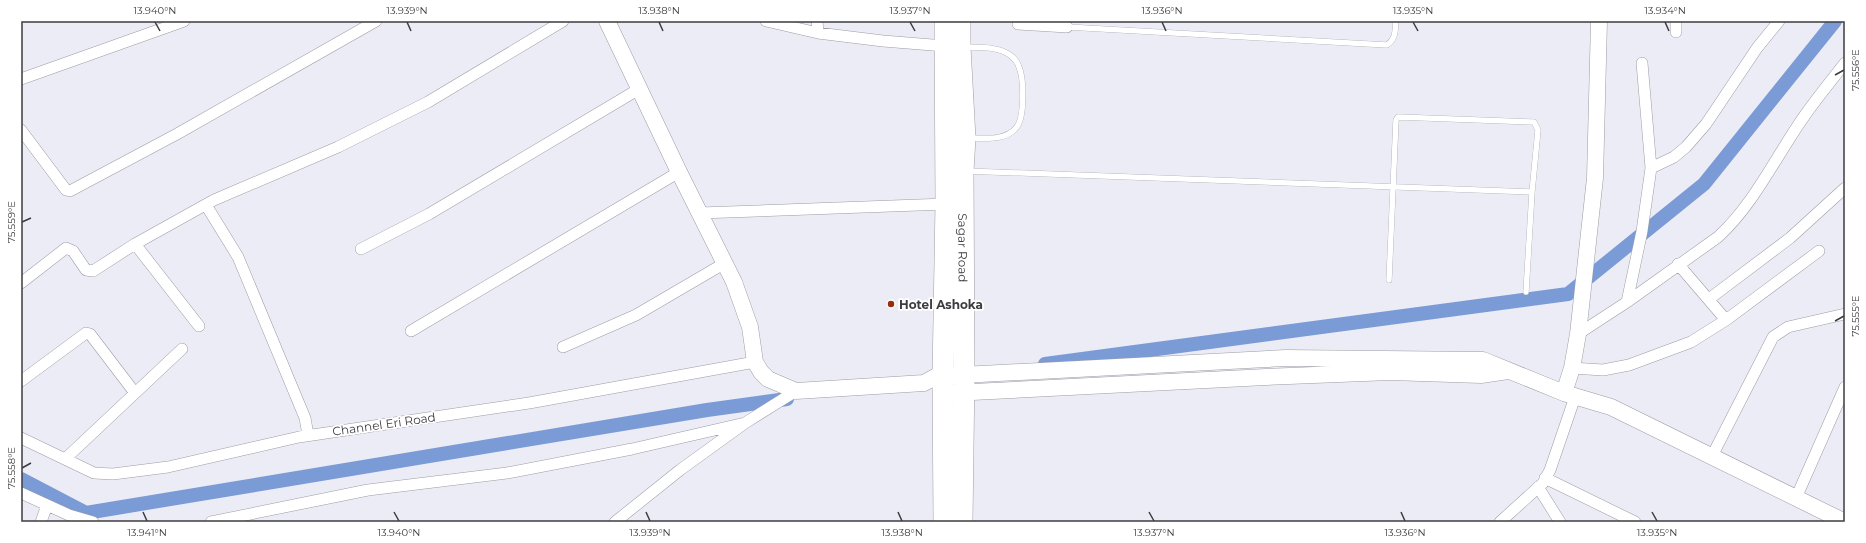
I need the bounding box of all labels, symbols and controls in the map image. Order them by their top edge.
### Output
text: 13.940°N [133,4,177,17]
text: 13.939°N [386,4,428,17]
text: 13.938°N [638,4,680,17]
text: 13.937°N [889,4,931,17]
text: 13.936°N [1141,4,1183,17]
text: 13.935°N [1393,4,1433,17]
text: 13.934°N [1644,4,1686,17]
text: 75.556°E [1849,49,1862,91]
text: 75.559°E [5,201,18,243]
street label: Sagar Road [956,213,971,282]
text: 75.555°E [1849,295,1862,337]
place label: Hotel Ashoka [899,297,983,312]
marker: Hotel Ashoka [886,299,896,309]
street label: Channel Eri Road [331,409,437,439]
text: 75.558°E [5,447,18,489]
text: 13.941°N [127,526,167,539]
text: 13.940°N [377,526,421,539]
text: 13.939°N [629,526,671,539]
text: 13.938°N [881,526,923,539]
text: 13.937°N [1133,526,1175,539]
text: 13.936°N [1384,526,1426,539]
text: 13.935°N [1637,526,1677,539]

